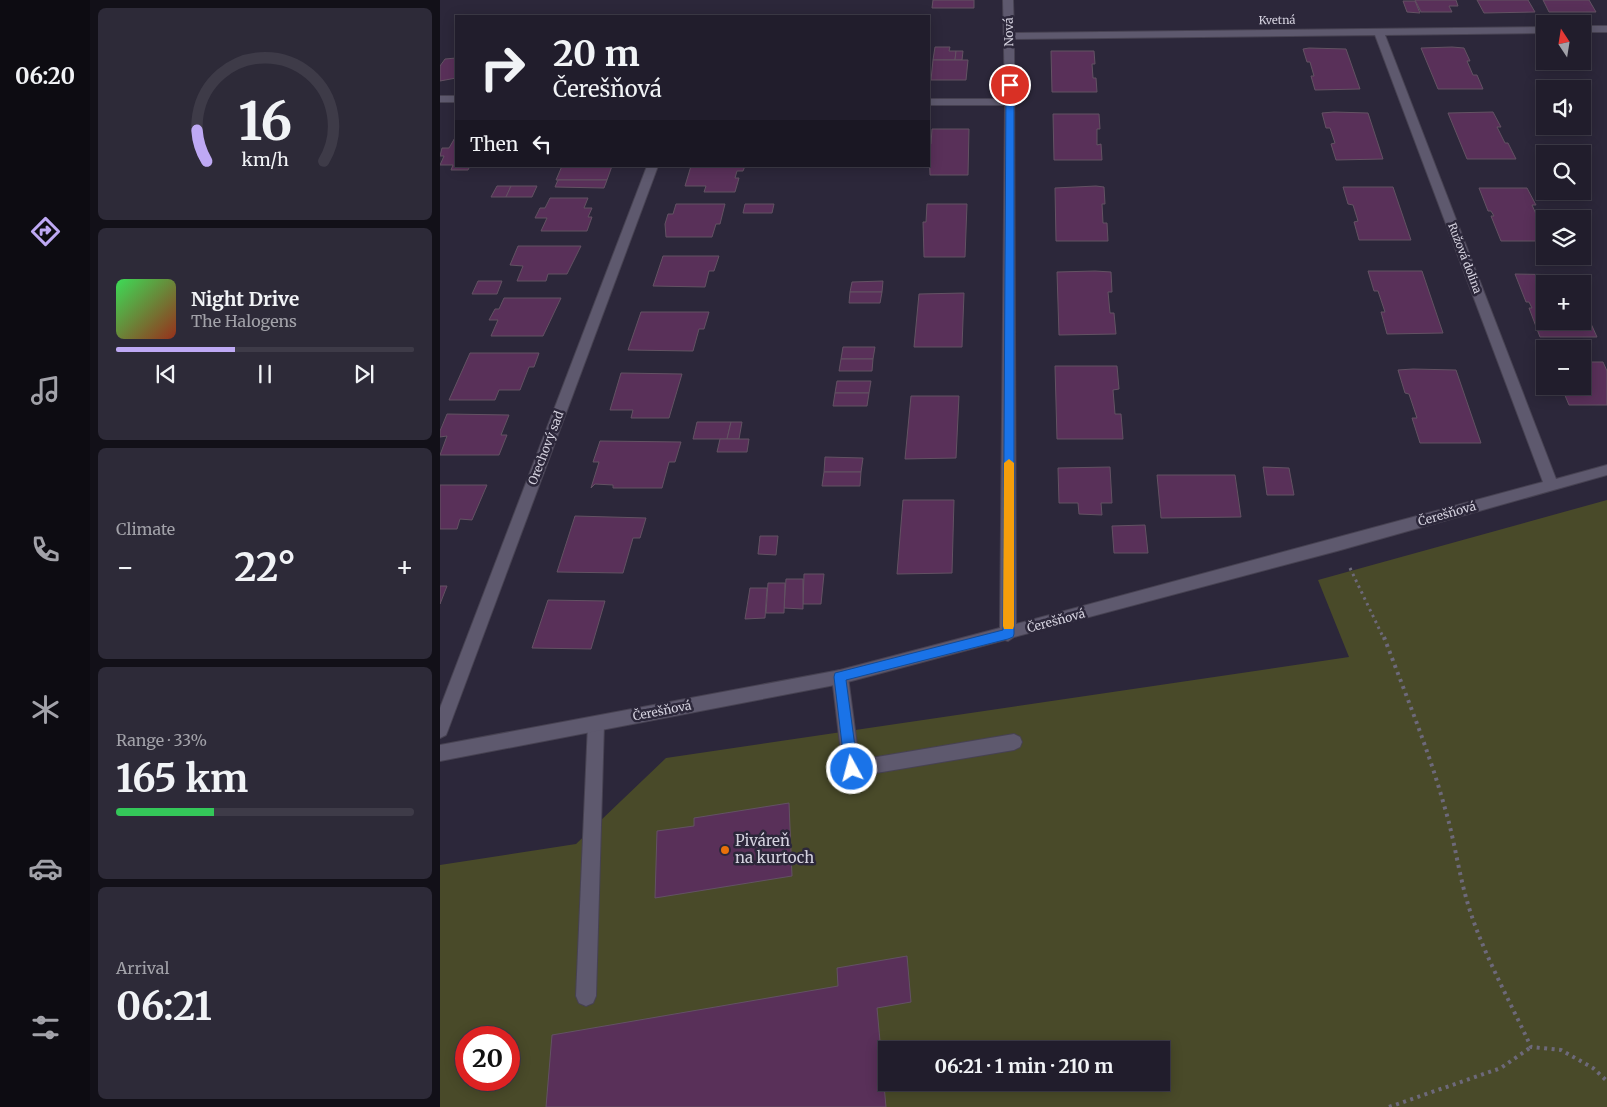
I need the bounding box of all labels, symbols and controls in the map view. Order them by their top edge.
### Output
street label: Kvetná [1259,13,1296,27]
north arrow [1536,15,1591,70]
map controls [1536,15,1591,395]
street label: Nová [1001,17,1016,47]
text: 20 m [553,32,640,76]
icon: right [470,35,535,100]
text: 06:20 [15,62,75,90]
pin [989,64,1031,106]
icon: arrive [996,71,1024,99]
text: Čerešňová [553,75,662,103]
button: sound [1536,80,1591,135]
text: 16 [238,89,292,154]
icon: left [528,130,556,158]
text: Then [470,132,518,156]
button: search [1536,145,1591,200]
text: km/h [241,148,289,171]
button: layers [1536,210,1591,265]
icon: directions [28,214,63,249]
street label: Ružová dolina [1445,221,1485,295]
button: + [1536,275,1591,330]
text: Night Drive [191,287,299,311]
text: The Halogens [191,311,297,331]
button: − [1536,340,1591,395]
icon: previous [152,360,180,388]
icon: pause [251,360,279,388]
icon: next [350,360,378,388]
icon: music [28,373,63,408]
street label: Orechový sad [525,409,566,487]
street label: Čerešňová [1416,497,1478,529]
text: Climate [116,519,175,539]
icon: phone [28,532,63,567]
text: 22° [234,544,296,591]
text: − [116,549,135,585]
text: + [395,549,414,585]
street label: Čerešňová [1025,604,1087,635]
icon: climate [28,692,63,727]
street label: Čerešňová [631,696,693,724]
text: Range · 33% [116,730,207,750]
position arrow [825,742,877,794]
text: 165 km [116,755,248,802]
place label: Piváreň na kurtoch [735,831,814,867]
marker: Piváreň na kurtoch [719,844,731,856]
icon: car [28,851,63,886]
text: Arrival [116,958,169,978]
text: 06:21 [116,983,212,1030]
icon: filters [28,1010,63,1045]
speed limit sign: 20 [455,1026,520,1091]
text: 06:21 · 1 min · 210 m [935,1054,1113,1078]

